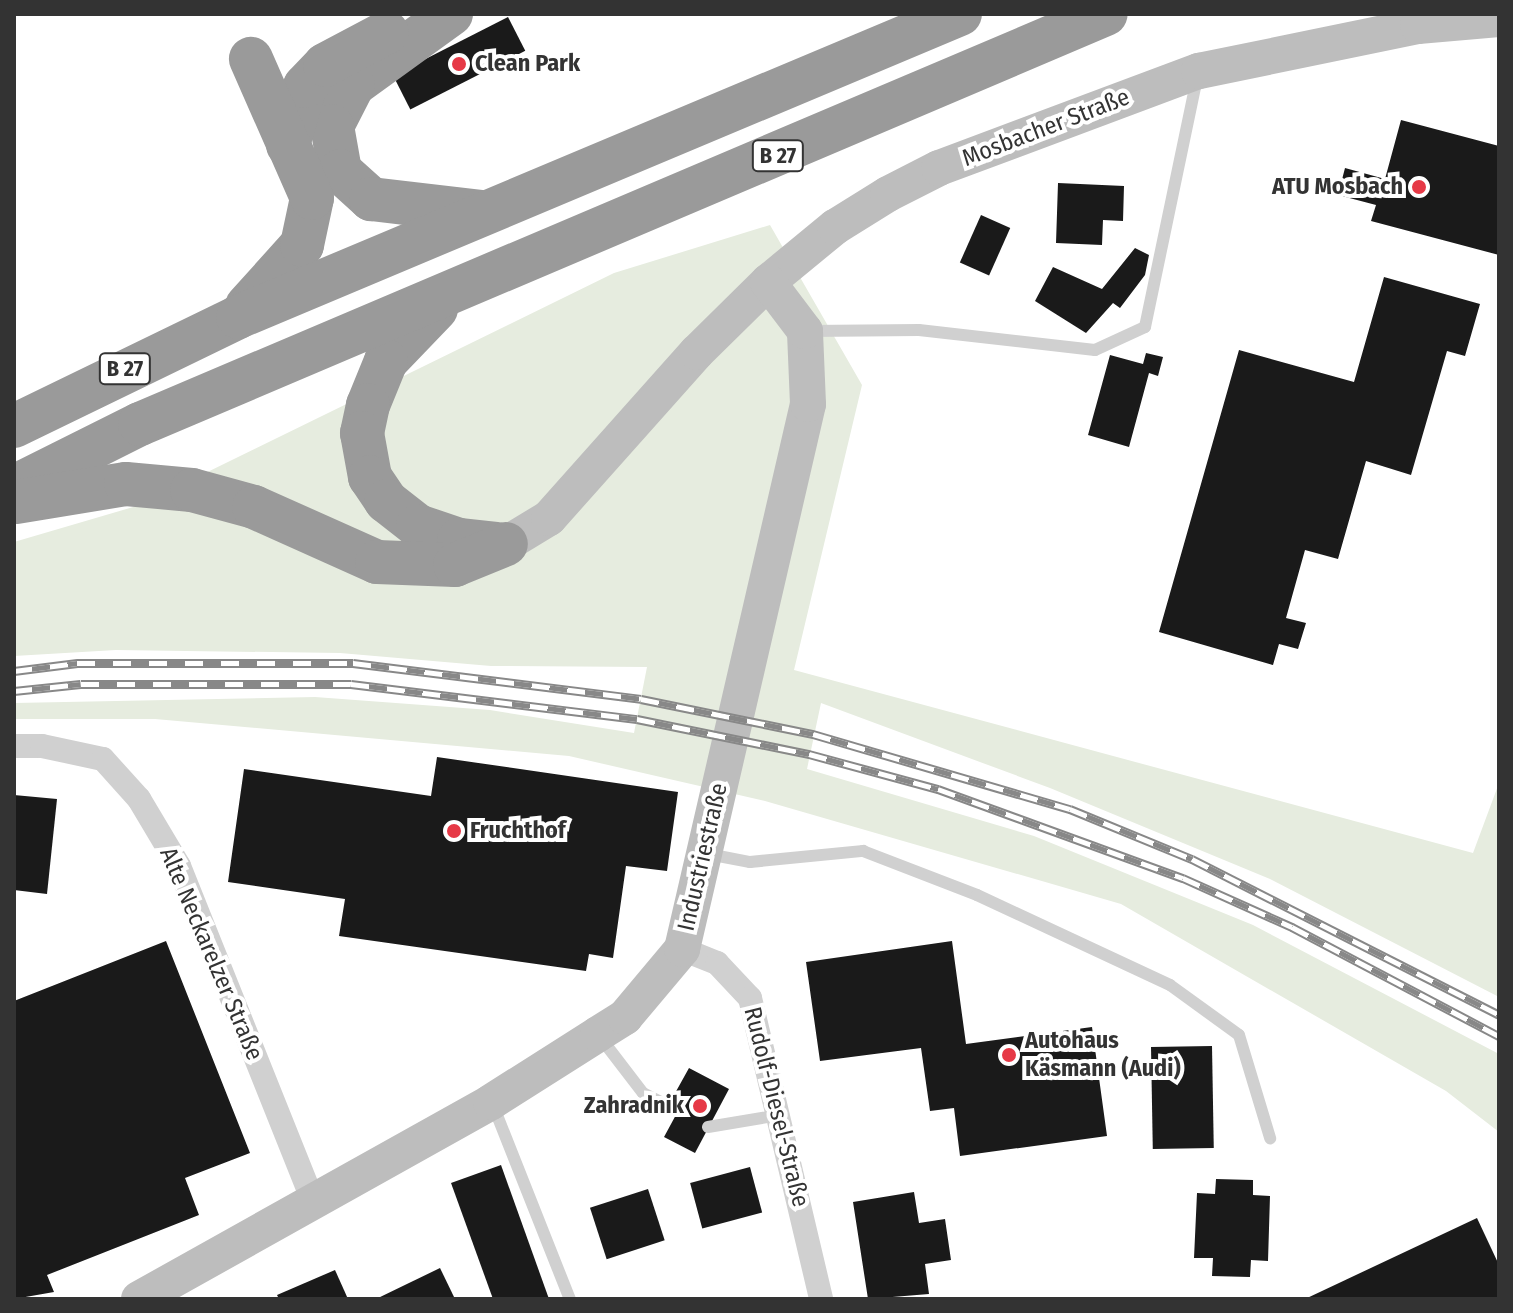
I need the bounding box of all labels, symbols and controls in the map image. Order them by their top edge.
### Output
place label: Clean Park [475,50,580,78]
marker: Clean Park [450,55,468,73]
street label: Mosbacher Straße [958,83,1134,173]
road number: B 27 [750,138,806,174]
place label: ATU Mosbach [1272,173,1403,201]
marker: ATU Mosbach [1410,178,1428,196]
road number: B 27 [97,351,153,387]
street label: Industriestraße [672,780,734,934]
place label: Fruchthof [470,817,566,845]
marker: Fruchthof [445,822,463,840]
street label: Alte Neckarelzer Straße [153,843,269,1065]
street label: Rudolf-Diesel-Straße [737,1004,815,1210]
place label: Autohaus Käsmann (Audi) [1025,1027,1181,1083]
marker: Autohaus Käsmann (Audi) [1000,1046,1018,1064]
place label: Zahradnik [584,1092,684,1120]
marker: Zahradnik [691,1097,709,1115]

